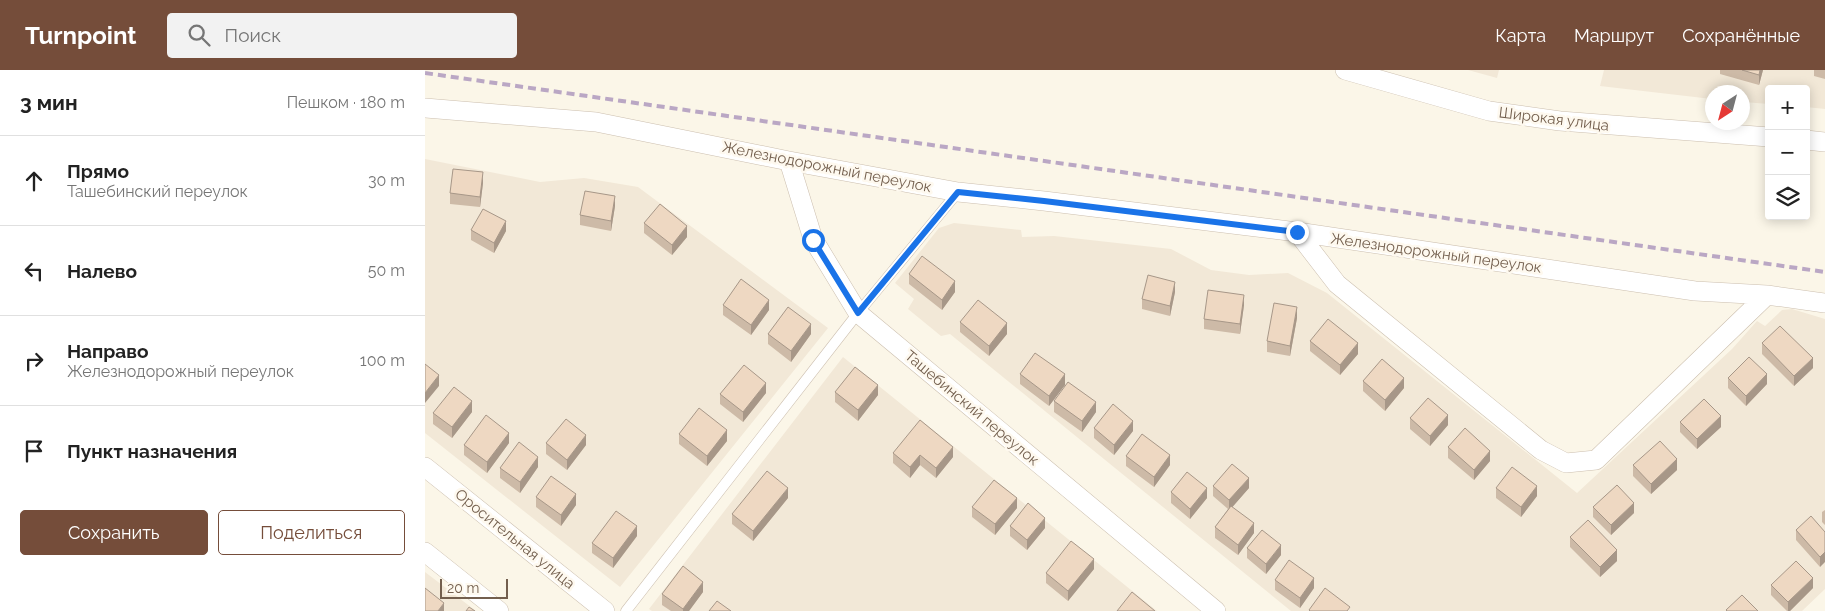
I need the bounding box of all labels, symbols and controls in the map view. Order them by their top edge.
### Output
search box [167,13,517,58]
text: Turnpoint [25,21,137,50]
icon: search [185,21,213,49]
text: Поиск [225,24,281,46]
text: Карта [1495,25,1546,46]
text: Маршрут [1574,25,1654,46]
text: Сохранённые [1682,25,1800,46]
north arrow [1705,85,1750,130]
map controls [1765,85,1810,220]
button: + [1765,85,1810,130]
text: 3 мин [20,90,78,115]
text: Пешком · 180 m [287,93,405,112]
street label: Широкая улица [1498,103,1610,135]
button: − [1765,130,1810,175]
street label: Железнодорожный переулок [721,138,933,196]
text: Прямо [67,160,129,182]
icon: ahead [20,167,48,195]
text: 30 m [368,171,405,190]
button: layers [1765,175,1810,220]
text: Ташебинский переулок [67,182,248,201]
route end [1286,221,1309,244]
route start [802,229,825,252]
street label: Железнодорожный переулок [1329,229,1543,277]
icon: left [20,257,48,285]
text: Налево [67,260,137,282]
text: 50 m [368,261,405,280]
text: Направо [67,340,148,362]
icon: right [20,347,48,375]
street label: Ташебинский переулок [901,347,1043,470]
text: 100 m [360,351,405,370]
text: Железнодорожный переулок [67,362,294,381]
icon: arrive [20,437,48,465]
text: Пункт назначения [67,440,237,462]
street label: Оросительная улица [451,485,579,593]
button: Сохранить [20,510,208,555]
button: Поделиться [218,510,405,555]
scale bar [440,576,507,599]
text: 20 m [447,580,479,596]

